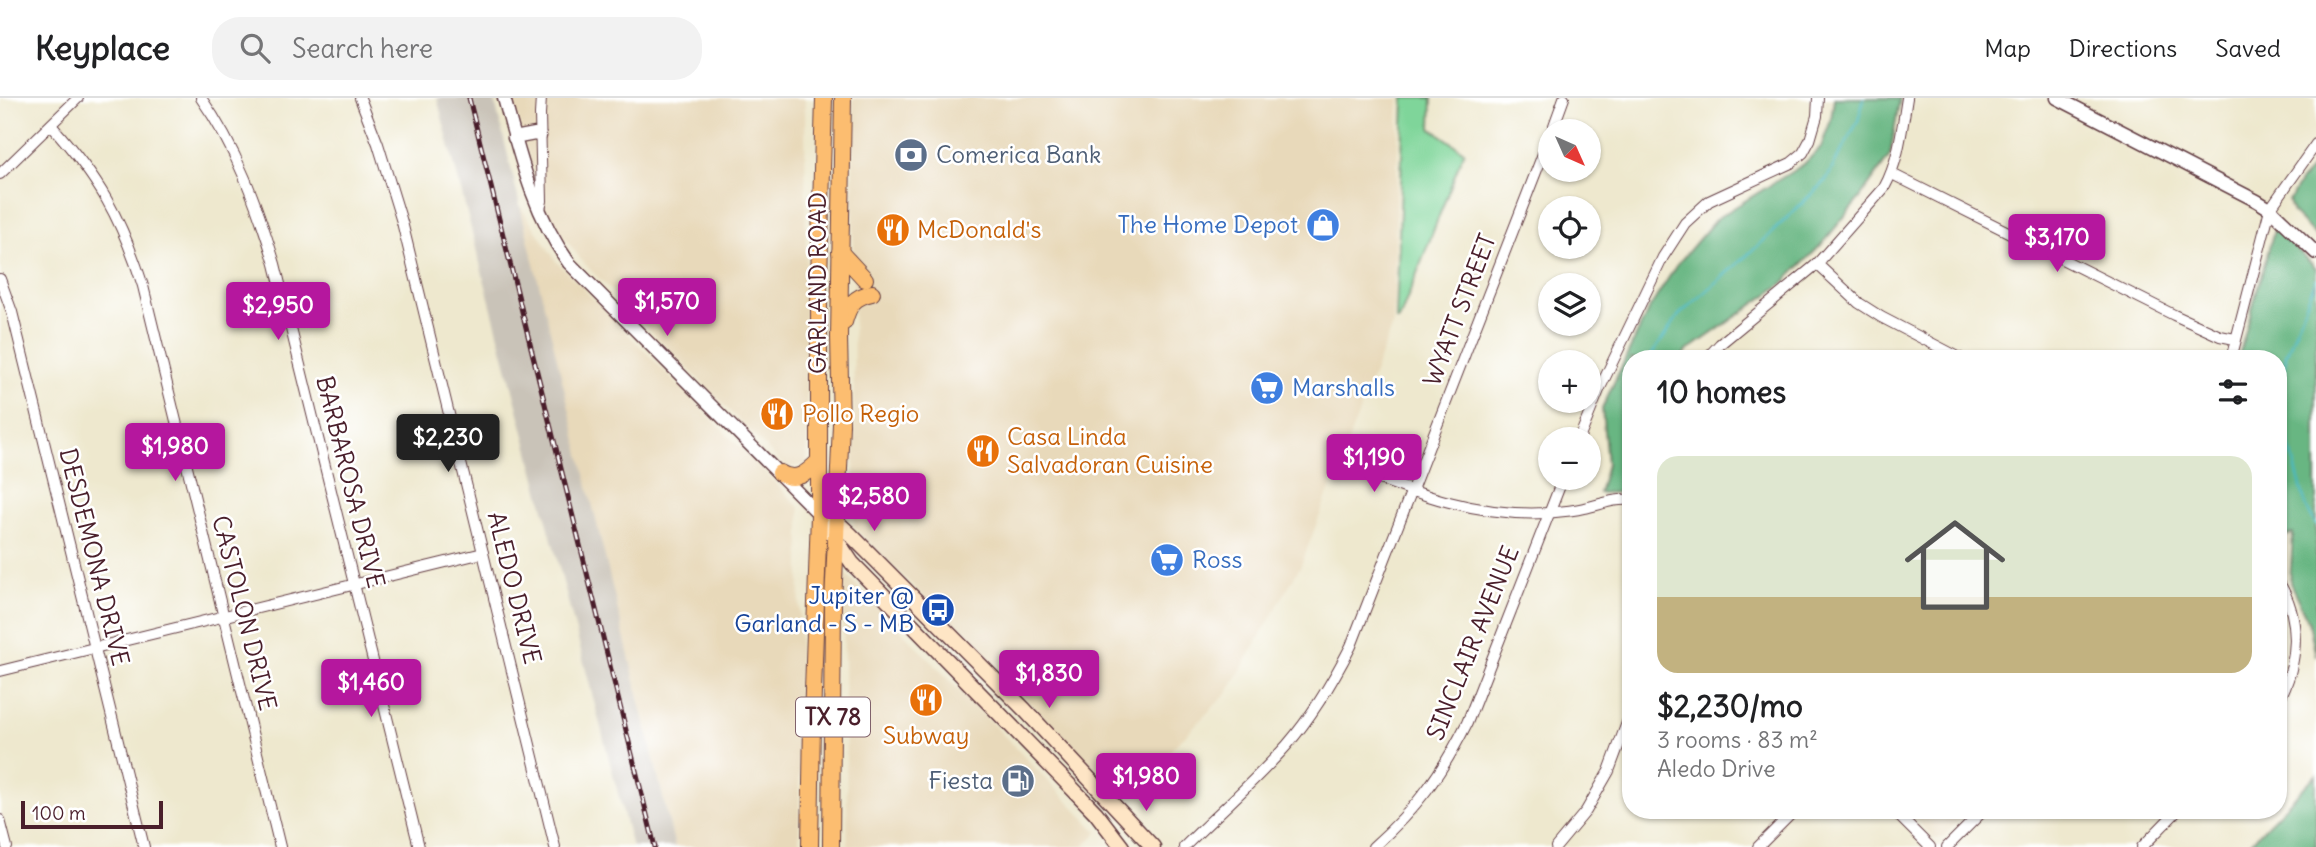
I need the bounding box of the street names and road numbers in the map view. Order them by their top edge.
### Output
street label: GARLAND ROAD [802,192,832,374]
street label: WYATT STREET [1416,229,1502,390]
street label: BARBAROSA DRIVE [310,373,392,591]
street label: DESDEMONA DRIVE [53,445,137,669]
street label: ALEDO DRIVE [482,509,548,667]
street label: CASTOLON DRIVE [206,512,284,713]
street label: SINCLAIR AVENUE [1419,541,1525,744]
road number: TX 78 [796,698,870,736]

